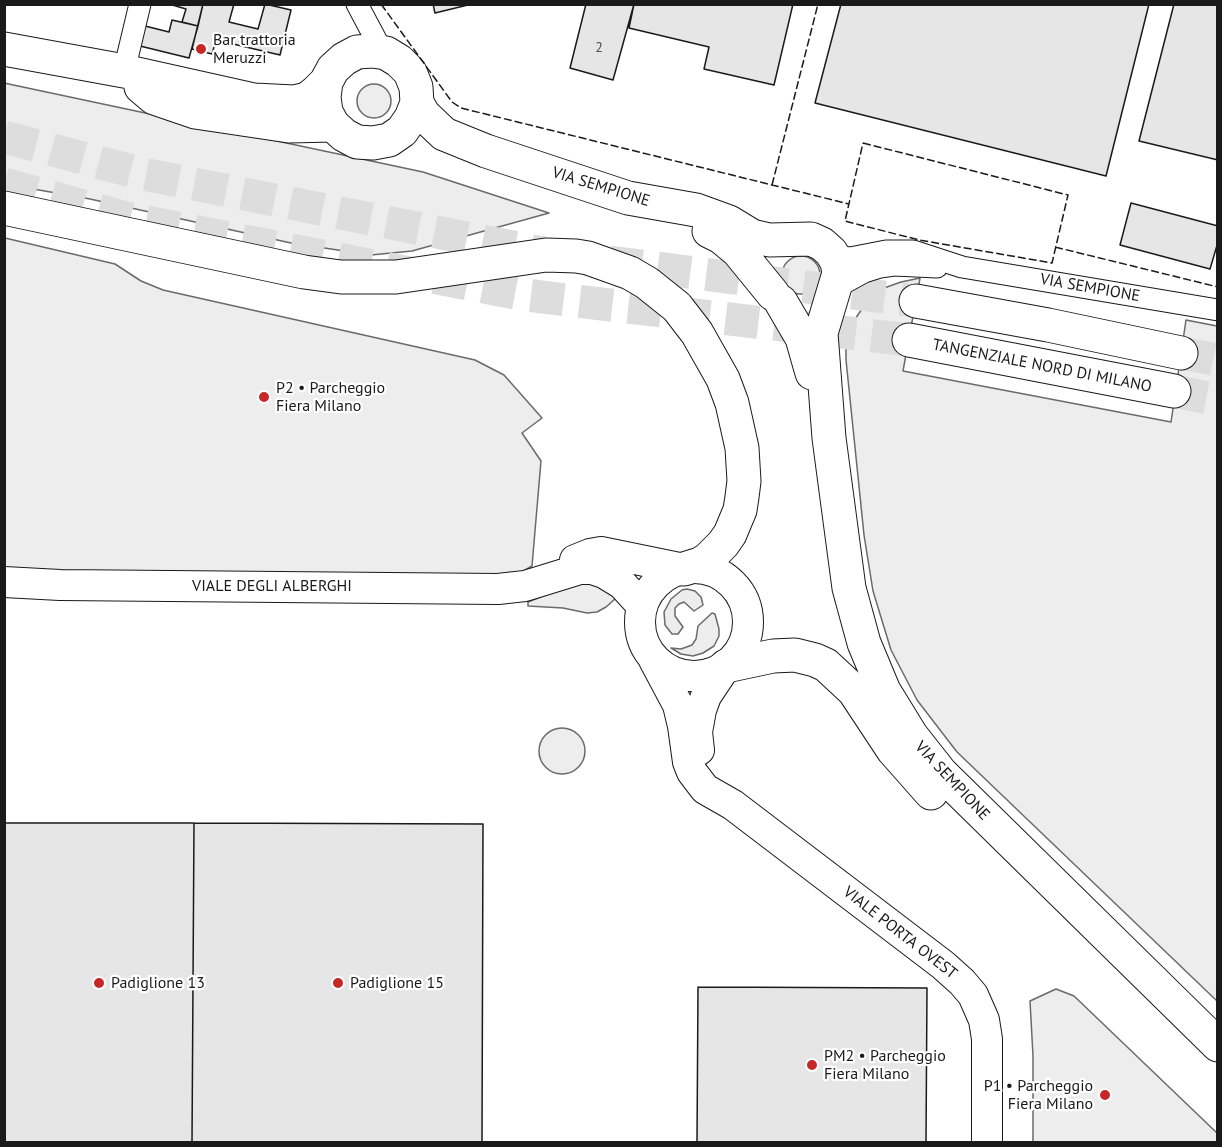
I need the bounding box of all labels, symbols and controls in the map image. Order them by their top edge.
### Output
place label: Bar trattoria Meruzzi [213,30,296,68]
house number: 2 [595,40,603,56]
marker: Bar trattoria Meruzzi [194,42,208,56]
street label: VIA SEMPIONE [550,163,652,211]
street label: VIA SEMPIONE [1039,270,1141,306]
street label: TANGENZIALE NORD DI MILANO [931,335,1153,397]
place label: P2 • Parcheggio Fiera Milano [276,378,385,416]
marker: P2 • Parcheggio Fiera Milano [257,390,271,404]
street label: VIALE DEGLI ALBERGHI [192,576,352,596]
street label: VIA SEMPIONE [911,738,993,824]
street label: VIALE PORTA OVEST [839,883,961,983]
place label: Padiglione 13 [111,973,205,993]
place label: Padiglione 15 [350,973,444,993]
marker: Padiglione 13 [92,976,106,990]
marker: Padiglione 15 [331,976,345,990]
place label: PM2 • Parcheggio Fiera Milano [824,1046,946,1084]
marker: PM2 • Parcheggio Fiera Milano [805,1058,819,1072]
place label: P1 • Parcheggio Fiera Milano [984,1076,1093,1114]
marker: P1 • Parcheggio Fiera Milano [1098,1088,1112,1102]

